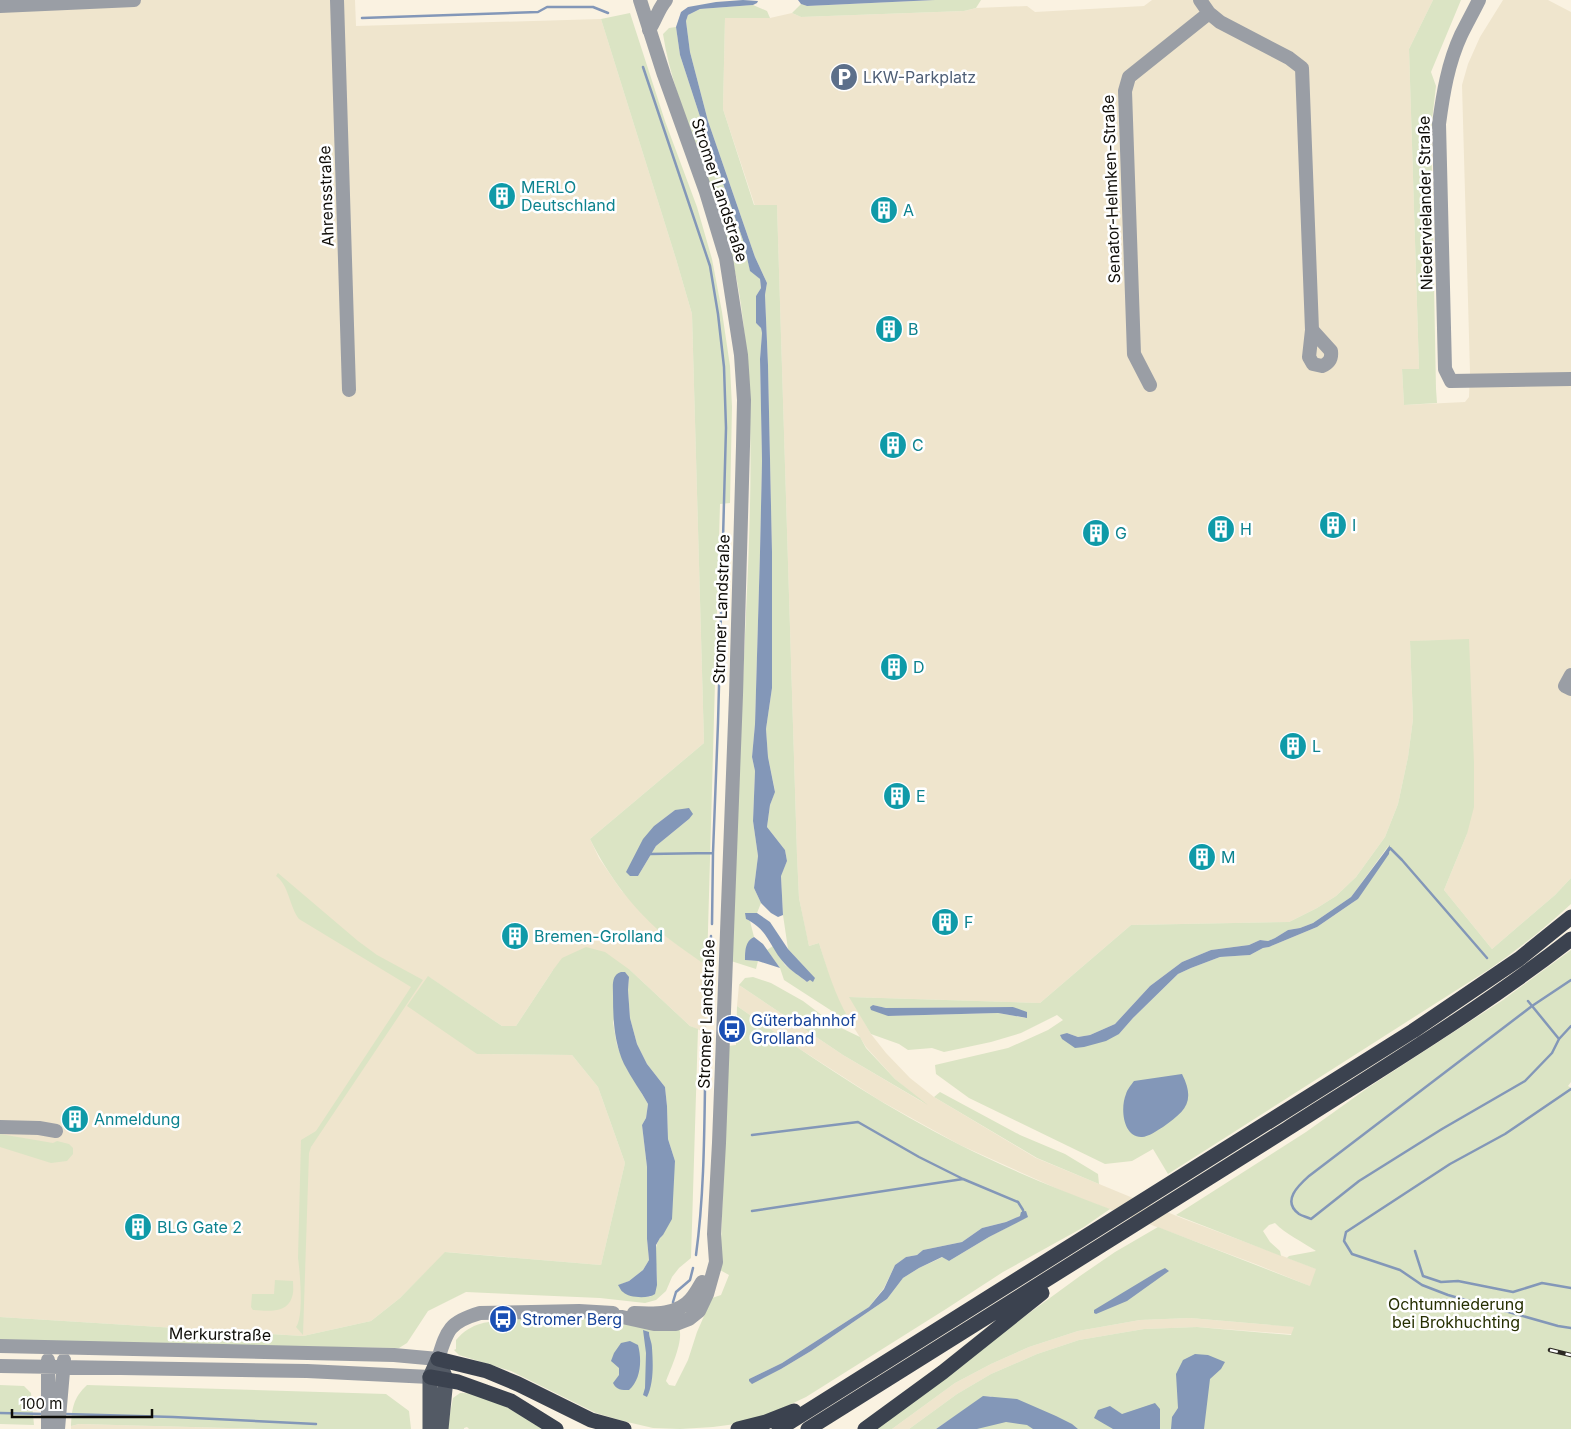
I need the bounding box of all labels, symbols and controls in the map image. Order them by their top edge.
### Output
parking icon: LKW-Parkplatz [829,62,859,92]
place label: LKW-Parkplatz [863,67,976,87]
street label: Senator-Helmken-Straße [1098,94,1124,284]
street label: Stromer Landstraße [687,116,753,264]
street label: Niedervielander Straße [1413,116,1437,290]
street label: Ahrensstraße [314,145,338,247]
place label: MERLO Deutschland [521,177,616,215]
building icon: MERLO Deutschland [487,181,517,211]
building icon: A [869,195,899,225]
place label: A [903,200,914,220]
building icon: B [874,314,904,344]
place label: B [908,319,918,339]
building icon: C [878,430,908,460]
place label: C [912,435,924,455]
building icon: I [1318,510,1348,540]
building icon: H [1206,514,1236,544]
place label: I [1352,515,1356,535]
building icon: G [1081,518,1111,548]
place label: H [1240,519,1252,539]
place label: G [1115,523,1127,543]
street label: Stromer Landstraße [708,534,734,684]
building icon: D [879,652,909,682]
place label: D [913,657,925,677]
building icon: L [1278,731,1308,761]
place label: L [1312,736,1321,756]
building icon: E [882,781,912,811]
place label: E [916,786,926,806]
building icon: M [1187,842,1217,872]
place label: M [1221,847,1235,867]
building icon: F [930,907,960,937]
place label: F [964,912,973,932]
building icon: Bremen-Grolland [500,921,530,951]
place label: Bremen-Grolland [534,926,663,946]
street label: Stromer Landstraße [693,939,719,1089]
place label: Güterbahnhof Grolland [751,1010,856,1048]
bus stop icon: Güterbahnhof Grolland [717,1014,747,1044]
building icon: Anmeldung [60,1104,90,1134]
place label: Anmeldung [94,1109,180,1129]
building icon: BLG Gate 2 [123,1212,153,1242]
place label: BLG Gate 2 [157,1217,242,1237]
park label: Ochtumniederung bei Brokhuchting [1388,1294,1524,1332]
bus stop icon: Stromer Berg [488,1304,518,1334]
place label: Stromer Berg [522,1309,622,1329]
street label: Merkurstraße [169,1323,271,1345]
scale bar [12,1386,152,1418]
text: 100 m [20,1394,62,1413]

